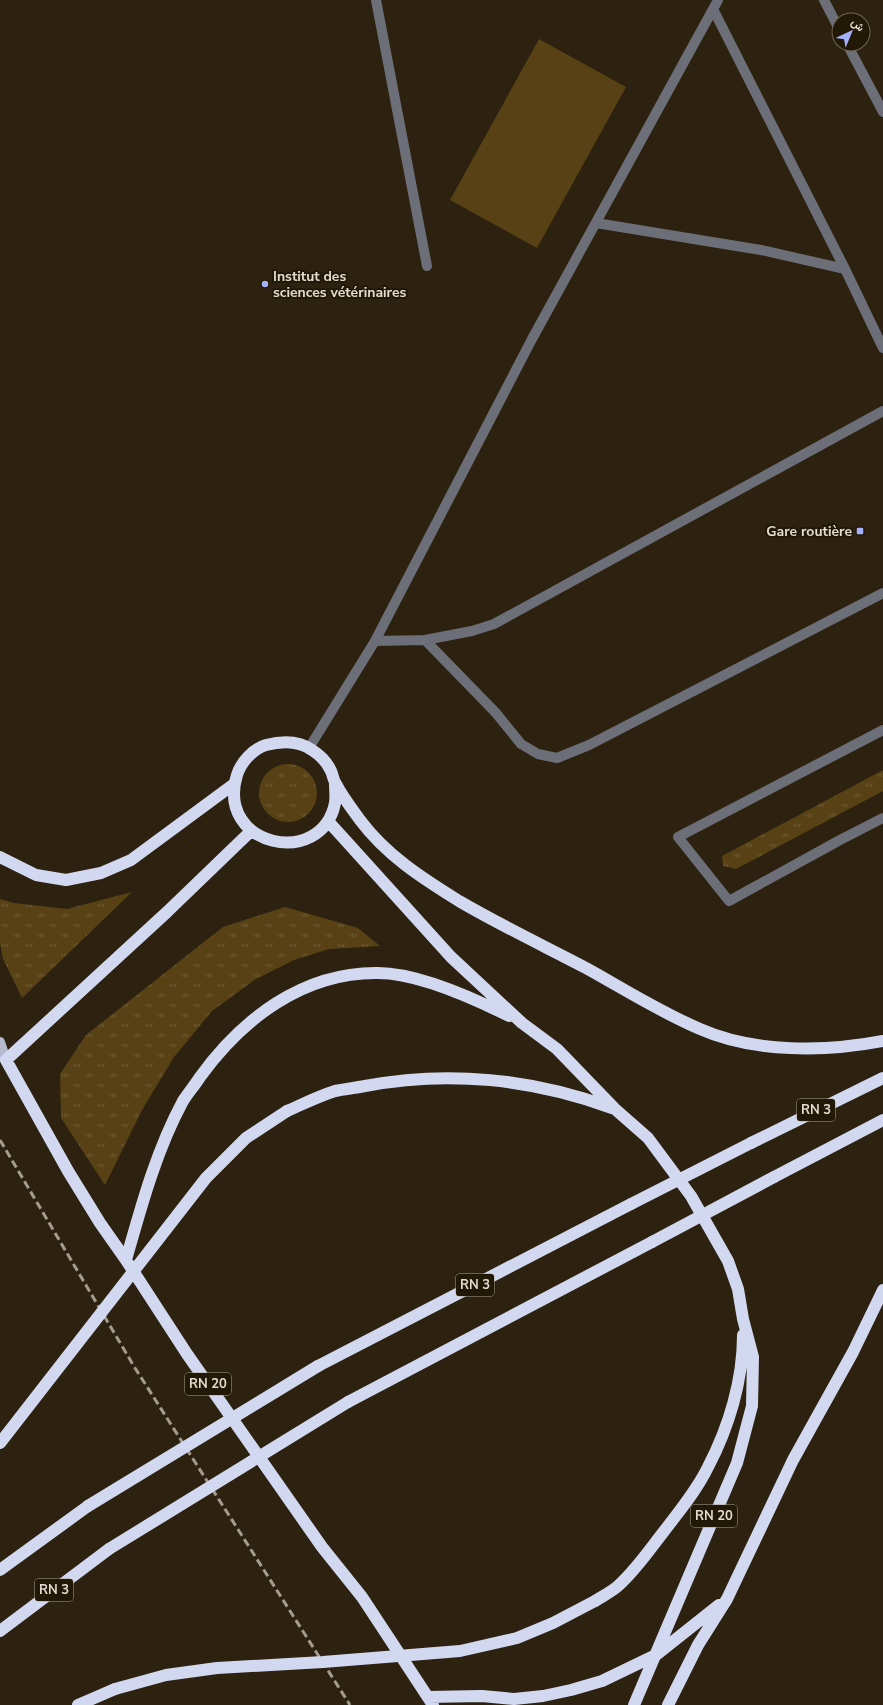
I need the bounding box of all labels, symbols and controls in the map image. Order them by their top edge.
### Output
north arrow [831,12,871,52]
text: ش [848,15,868,35]
place label: Institut des sciences vétérinaires [273,267,407,302]
marker: Institut des sciences vétérinaires [260,279,270,289]
place label: Gare routière [766,522,852,541]
marker: Gare routière [855,526,865,536]
road number: RN 3 [797,1099,835,1121]
road number: RN 3 [456,1274,494,1296]
road number: RN 20 [185,1373,231,1395]
road number: RN 20 [691,1505,737,1527]
road number: RN 3 [35,1579,73,1601]

